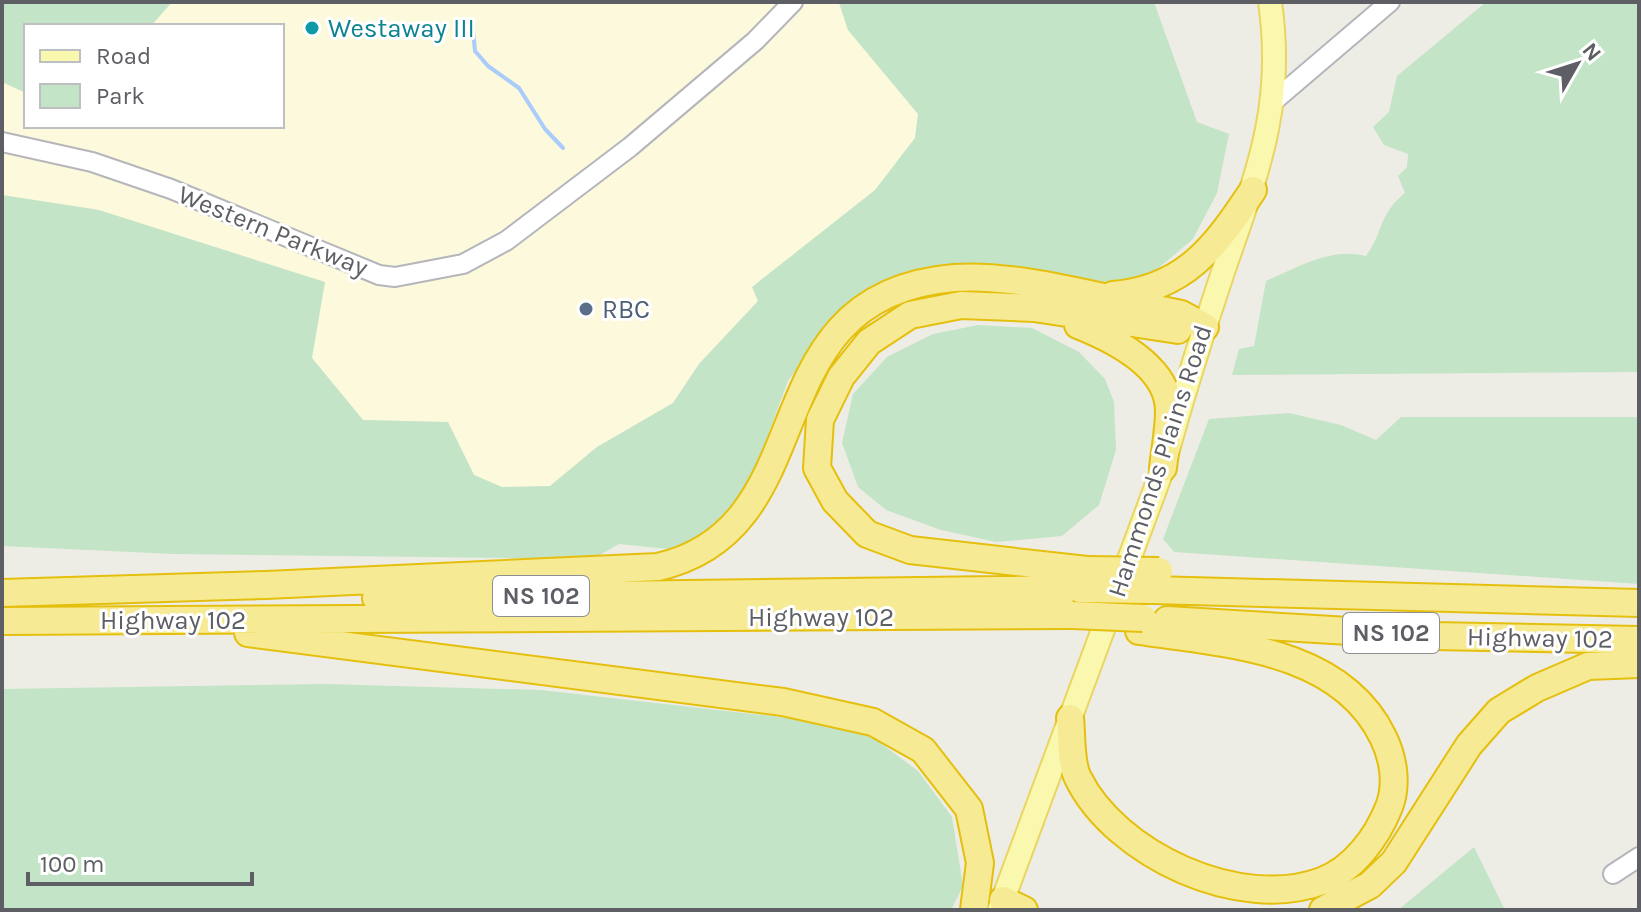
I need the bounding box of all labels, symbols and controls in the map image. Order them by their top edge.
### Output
place label: Westaway III [328,13,475,44]
marker: Westaway III [303,19,321,37]
legend [24,24,284,128]
north arrow [1537,24,1617,104]
text: N [1577,38,1607,66]
text: Road [96,42,151,70]
text: Park [96,82,145,110]
street label: Western Parkway [174,179,372,283]
place label: RBC [602,294,650,325]
marker: RBC [577,300,595,318]
street label: Hammonds Plains Road [1101,321,1219,601]
road number: NS 102 [493,576,589,616]
street label: Highway 102 [748,602,894,633]
street label: Highway 102 [100,605,246,636]
road number: NS 102 [1343,613,1439,653]
street label: Highway 102 [1467,621,1613,655]
scale bar [28,836,252,886]
text: 100 m [40,850,105,878]

